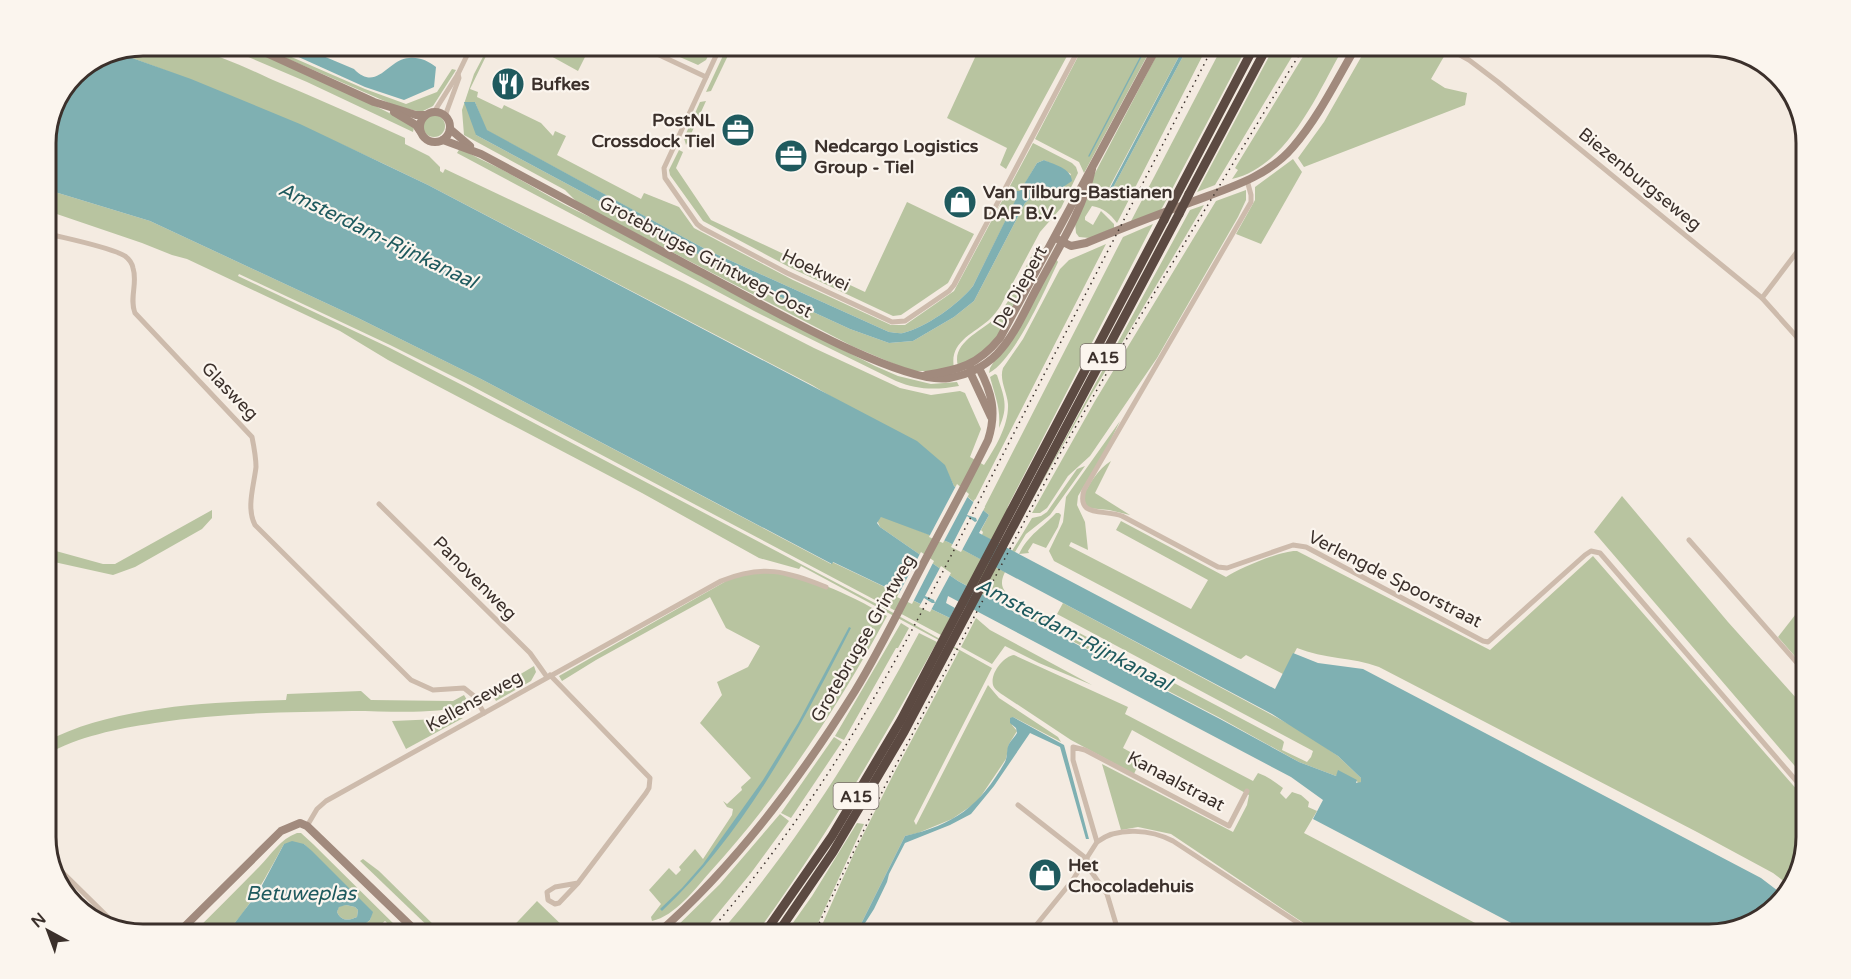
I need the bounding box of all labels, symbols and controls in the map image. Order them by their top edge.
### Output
restaurant icon: Bufkes [490,66,526,102]
place label: Bufkes [531,73,590,95]
place label: PostNL Crossdock Tiel [591,109,716,152]
office icon: PostNL Crossdock Tiel [720,112,756,148]
street label: Biezenburgseweg [1574,123,1706,235]
place label: Nedcargo Logistics Group - Tiel [814,135,979,178]
office icon: Nedcargo Logistics Group - Tiel [773,138,809,174]
water label: Amsterdam-Rijnkanaal [275,177,482,295]
place label: Van Tilburg-Bastianen DAF B.V. [983,181,1172,224]
shop icon: Van Tilburg-Bastianen DAF B.V. [942,184,978,220]
street label: Grotebrugse Grintweg-Oost [596,191,816,323]
street label: De Diepert [988,242,1052,332]
street label: Hoekwei [778,244,854,296]
road number: A15 [1080,344,1126,370]
street label: Glasweg [197,357,263,425]
street label: Verlengde Spoorstraat [1304,526,1486,632]
street label: Panovenweg [428,531,522,625]
street label: Grotebrugse Grintweg [806,550,920,726]
water label: Amsterdam-Rijnkanaal [972,573,1177,697]
street label: Kellenseweg [422,665,526,737]
street label: Kanaalstraat [1124,746,1229,816]
road number: A15 [834,783,878,809]
place label: Het Chocoladehuis [1068,854,1194,897]
shop icon: Het Chocoladehuis [1027,857,1063,893]
water label: Betuweplas [246,882,358,906]
north arrow [18,901,78,961]
text: N [27,909,50,932]

